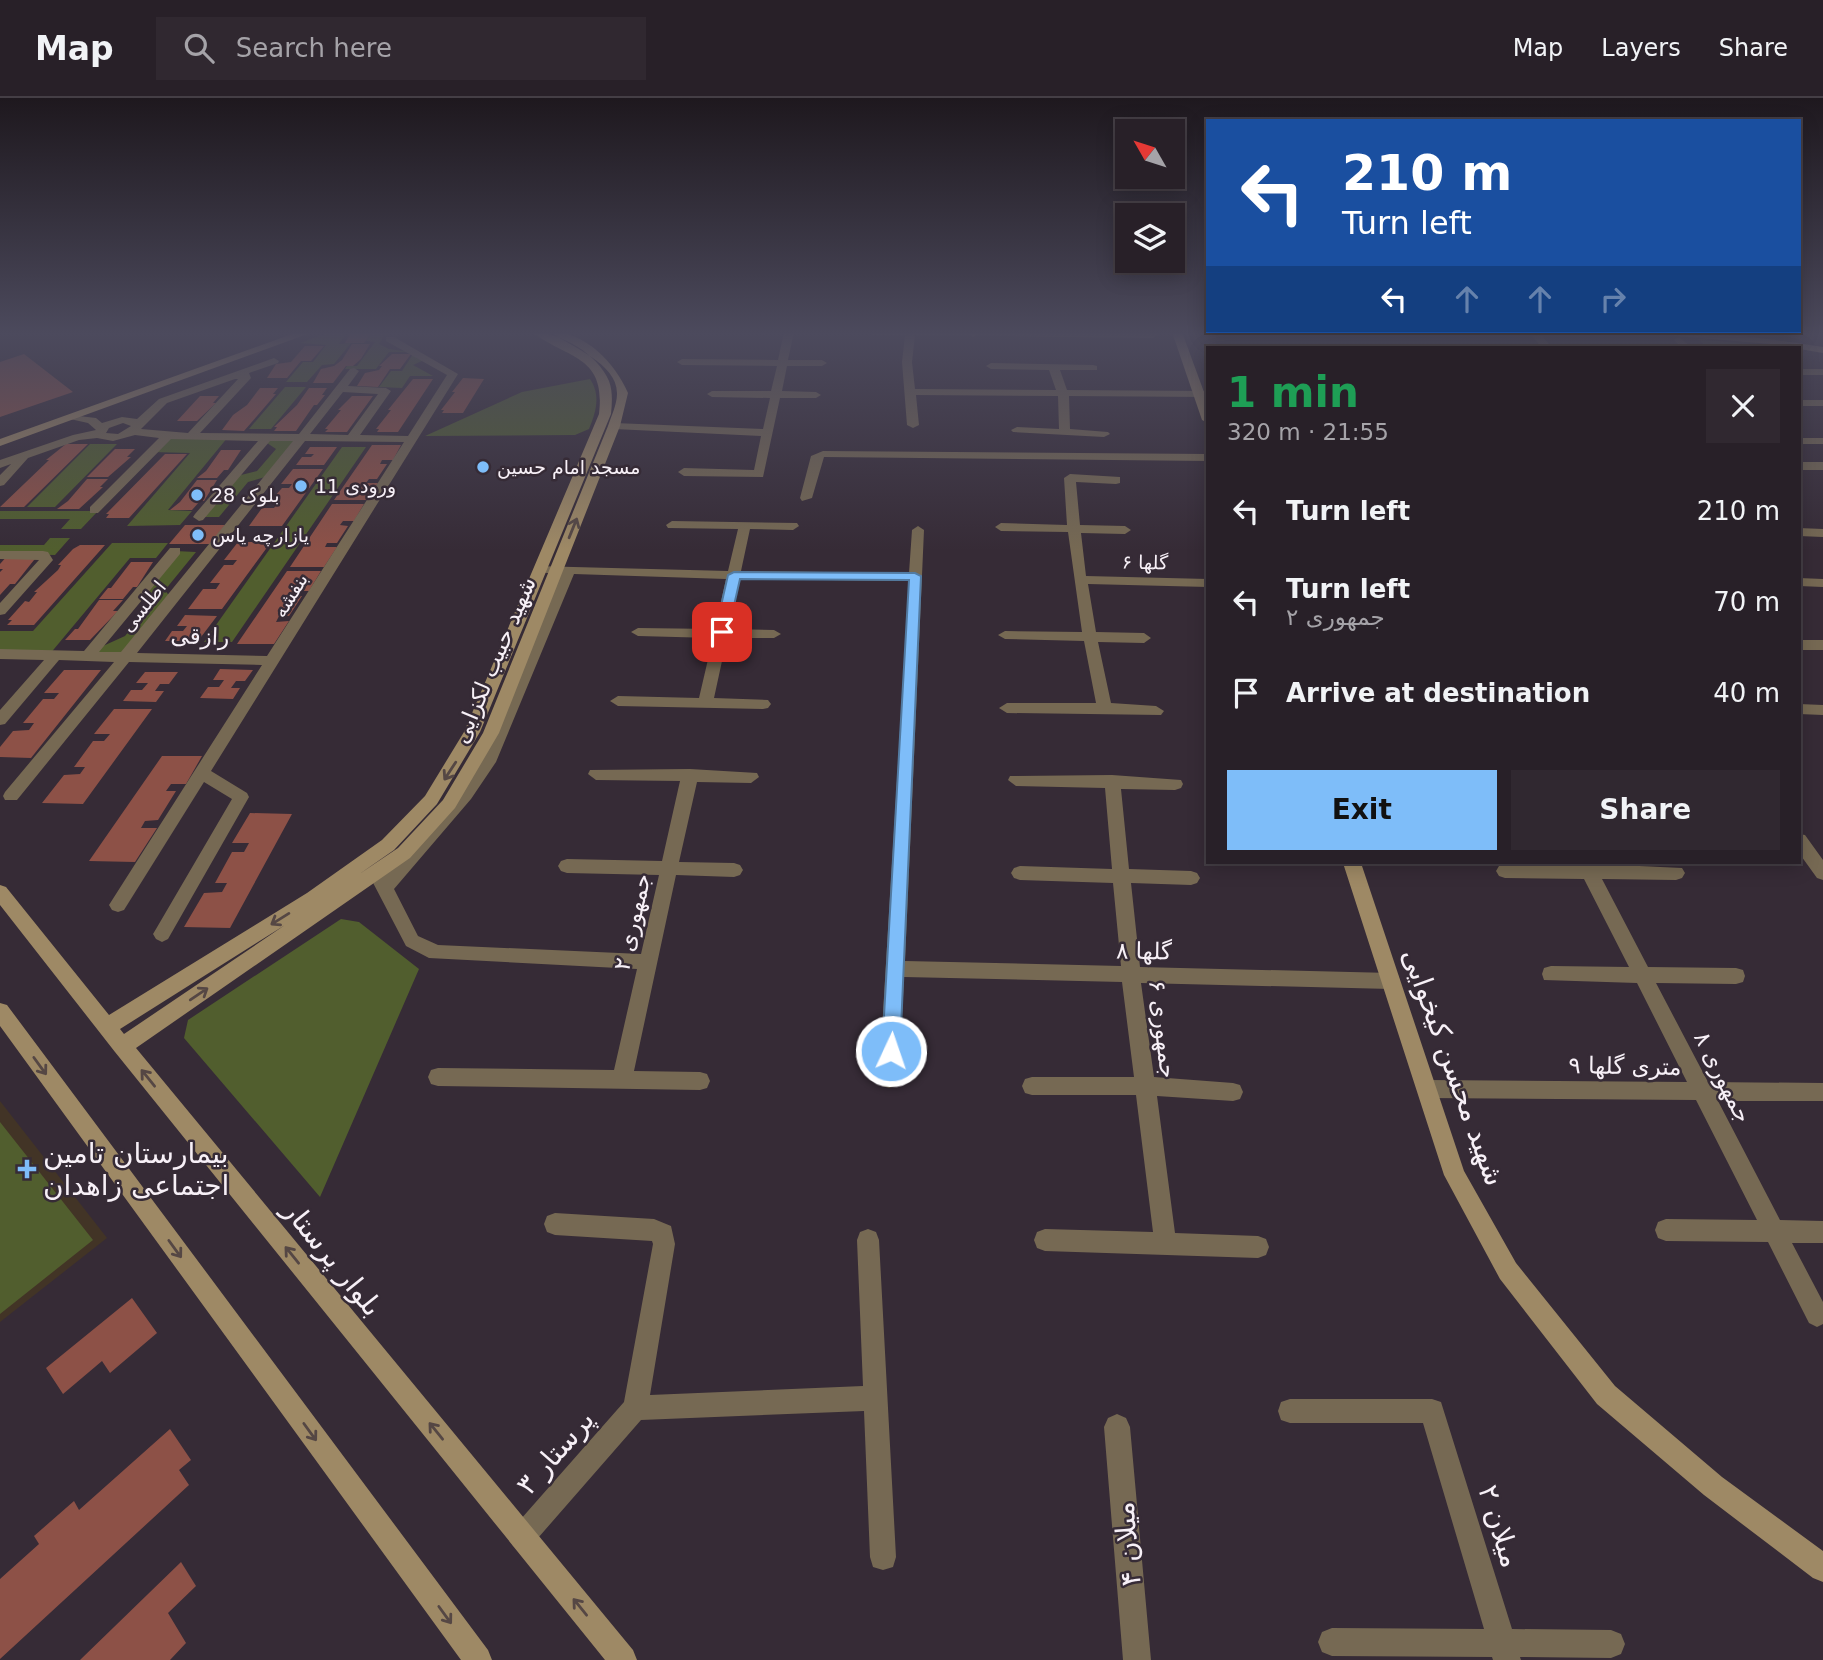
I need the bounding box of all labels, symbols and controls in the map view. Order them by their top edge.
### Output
search box [156,17,646,80]
text: Map [35,29,114,68]
icon: search [180,29,218,67]
text: Search here [236,33,392,63]
text: Map [1513,34,1563,62]
text: Layers [1601,34,1681,62]
text: Share [1719,34,1788,62]
north arrow [1115,119,1185,189]
map controls [1115,119,1185,273]
text: 210 m [1342,145,1512,202]
icon: left [1227,147,1318,238]
button: layers [1115,203,1185,273]
text: Turn left [1342,204,1472,242]
icon: left [1375,280,1413,318]
icon: ahead [1448,280,1486,318]
icon: ahead [1521,280,1559,318]
icon: right [1594,280,1632,318]
text: 1 min [1227,368,1359,417]
button: close [1706,369,1780,443]
text: 320 m · 21:55 [1227,419,1389,445]
place label: مسجد امام حسین [497,456,640,479]
marker: مسجد امام حسین [475,459,491,475]
place label: ورودی 11 [315,475,396,498]
marker: ورودی 11 [293,478,309,494]
place label: بلوک 28 [211,484,280,507]
marker: بلوک 28 [189,487,205,503]
icon: left [1227,492,1265,530]
text: Turn left [1286,496,1410,526]
text: 210 m [1697,496,1780,526]
one-way arrow [568,517,581,539]
place label: یازارچه یاس [212,524,309,547]
marker: یازارچه یاس [190,527,206,543]
street label: گلها ۶ [1122,551,1169,574]
street label: بنفشه [268,569,312,621]
street label: شهید حبیب لکزایی [447,573,542,748]
text: Turn left [1286,574,1410,604]
street label: اطلسی [116,576,170,636]
icon: left [1227,583,1265,621]
text: 70 m [1713,587,1780,617]
pin [692,602,752,662]
text: جمهوری ۲ [1286,604,1385,630]
icon: arrive [703,613,741,651]
street label: رازقی [170,622,230,651]
icon: arrive [1227,674,1265,712]
text: Arrive at destination [1286,678,1590,708]
text: 40 m [1713,678,1780,708]
one-way arrow [443,761,457,781]
button: Exit [1227,770,1497,850]
button: Share [1511,770,1780,850]
street label: جمهوری ۲ [608,871,657,973]
one-way arrow [270,912,290,926]
street label: گلها ۸ [1116,938,1172,965]
street label: شهید محسن کیخوایی [1395,944,1512,1190]
street label: جمهوری ۶ [1143,978,1182,1080]
one-way arrow [189,987,208,1001]
position arrow [854,1014,928,1088]
street label: جمهوری ۸ [1688,1027,1757,1127]
street label: ۹ متری گلها [1568,1052,1682,1081]
one-way arrow [33,1056,48,1074]
one-way arrow [141,1070,156,1088]
place label: بیمارستان تامین اجتماعی زاهدان [43,1137,229,1202]
marker: بیمارستان تامین اجتماعی زاهدان [17,1159,37,1179]
street label: بلوار پرستار [275,1192,389,1323]
one-way arrow [168,1239,182,1258]
one-way arrow [284,1246,300,1264]
street label: پرستار ۳ [510,1403,601,1501]
one-way arrow [303,1422,317,1441]
one-way arrow [428,1423,443,1441]
street label: میلان ۲ [1471,1481,1528,1571]
street label: میلان ۴ [1107,1500,1148,1588]
one-way arrow [572,1599,587,1617]
one-way arrow [438,1605,452,1624]

